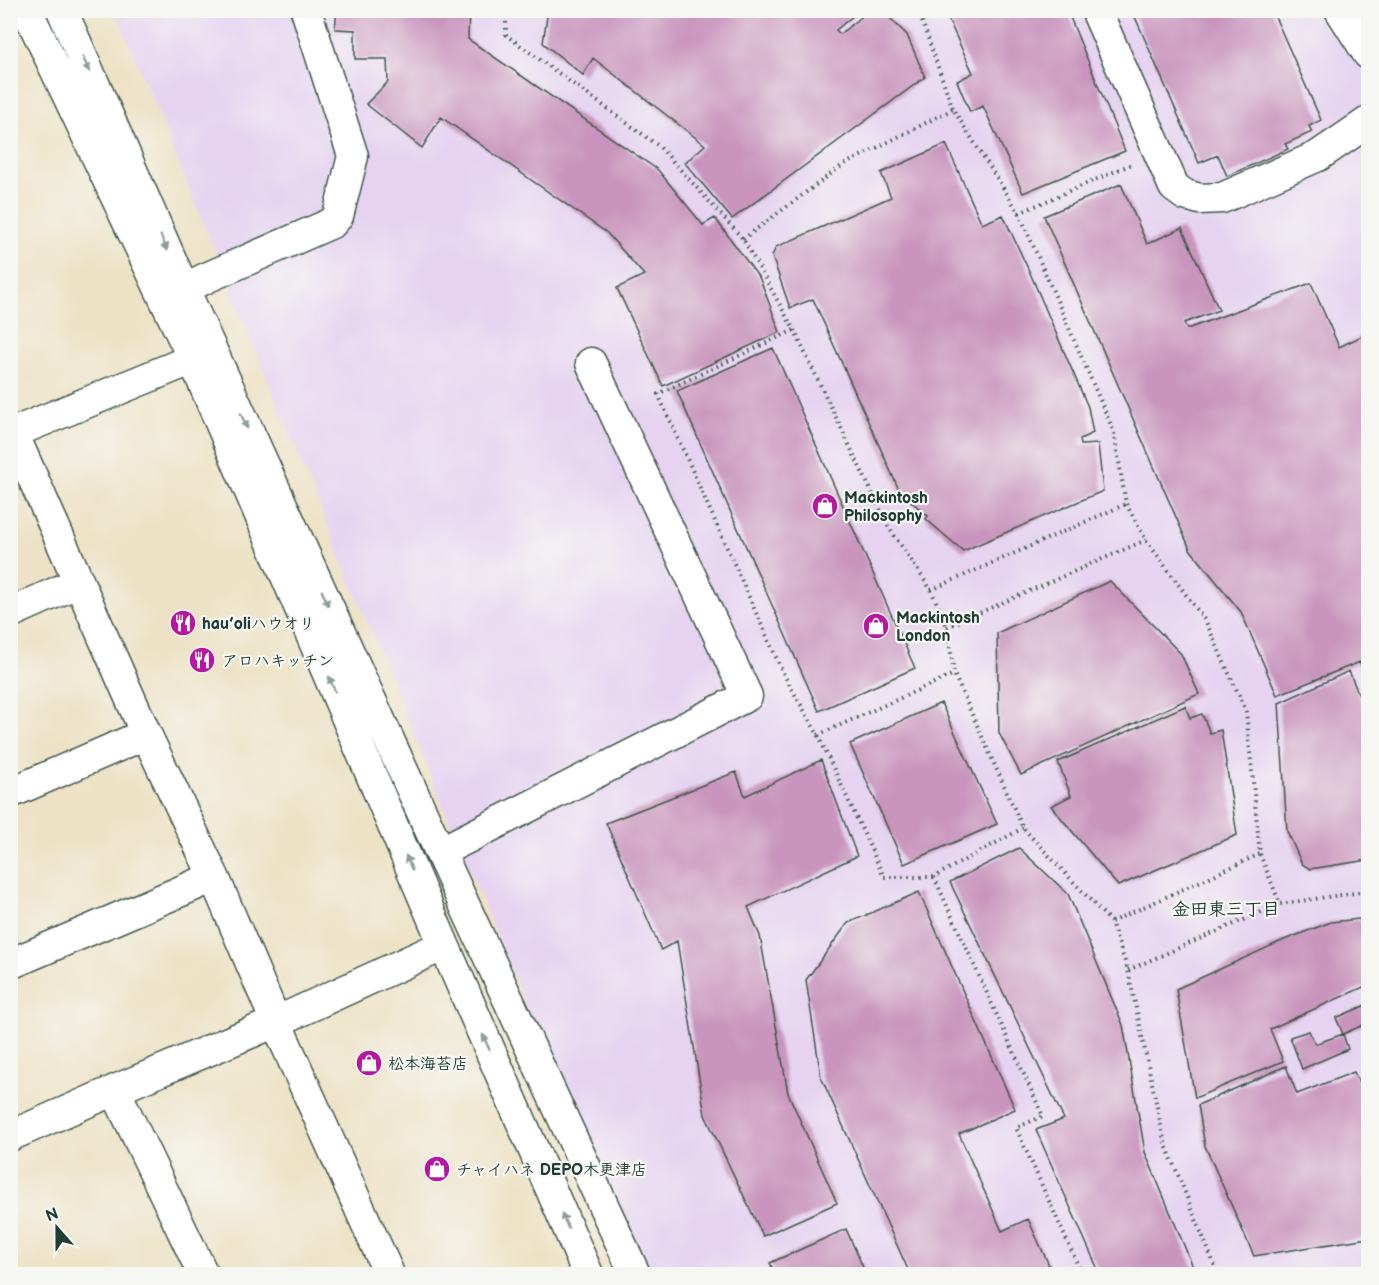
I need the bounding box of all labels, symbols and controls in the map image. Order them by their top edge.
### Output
one-way arrow [81,55,91,73]
one-way arrow [159,234,169,252]
one-way arrow [239,412,249,430]
place label: Mackintosh Philosophy [844,489,928,526]
shop icon: Mackintosh Philosophy [810,491,840,521]
one-way arrow [320,589,330,607]
restaurant icon: hau’oliハウオリ [168,608,198,638]
place label: Mackintosh London [896,609,980,646]
shop icon: Mackintosh London [861,611,891,641]
place label: hau’oliハウオリ [202,615,315,634]
restaurant icon: アロハキッチン [187,645,217,675]
place label: アロハキッチン [222,652,334,671]
one-way arrow [327,675,336,693]
one-way arrow [404,854,414,872]
district label: 金田東三丁目 [1172,899,1280,920]
one-way arrow [482,1034,491,1051]
shop icon: 松本海苔店 [354,1048,384,1078]
place label: 松本海苔店 [388,1055,468,1074]
shop icon: チャイハネ DEPO木更津店 [422,1154,452,1184]
place label: チャイハネ DEPO木更津店 [456,1161,647,1180]
north arrow [27,1198,87,1258]
text: N [43,1204,61,1226]
one-way arrow [560,1212,569,1230]

